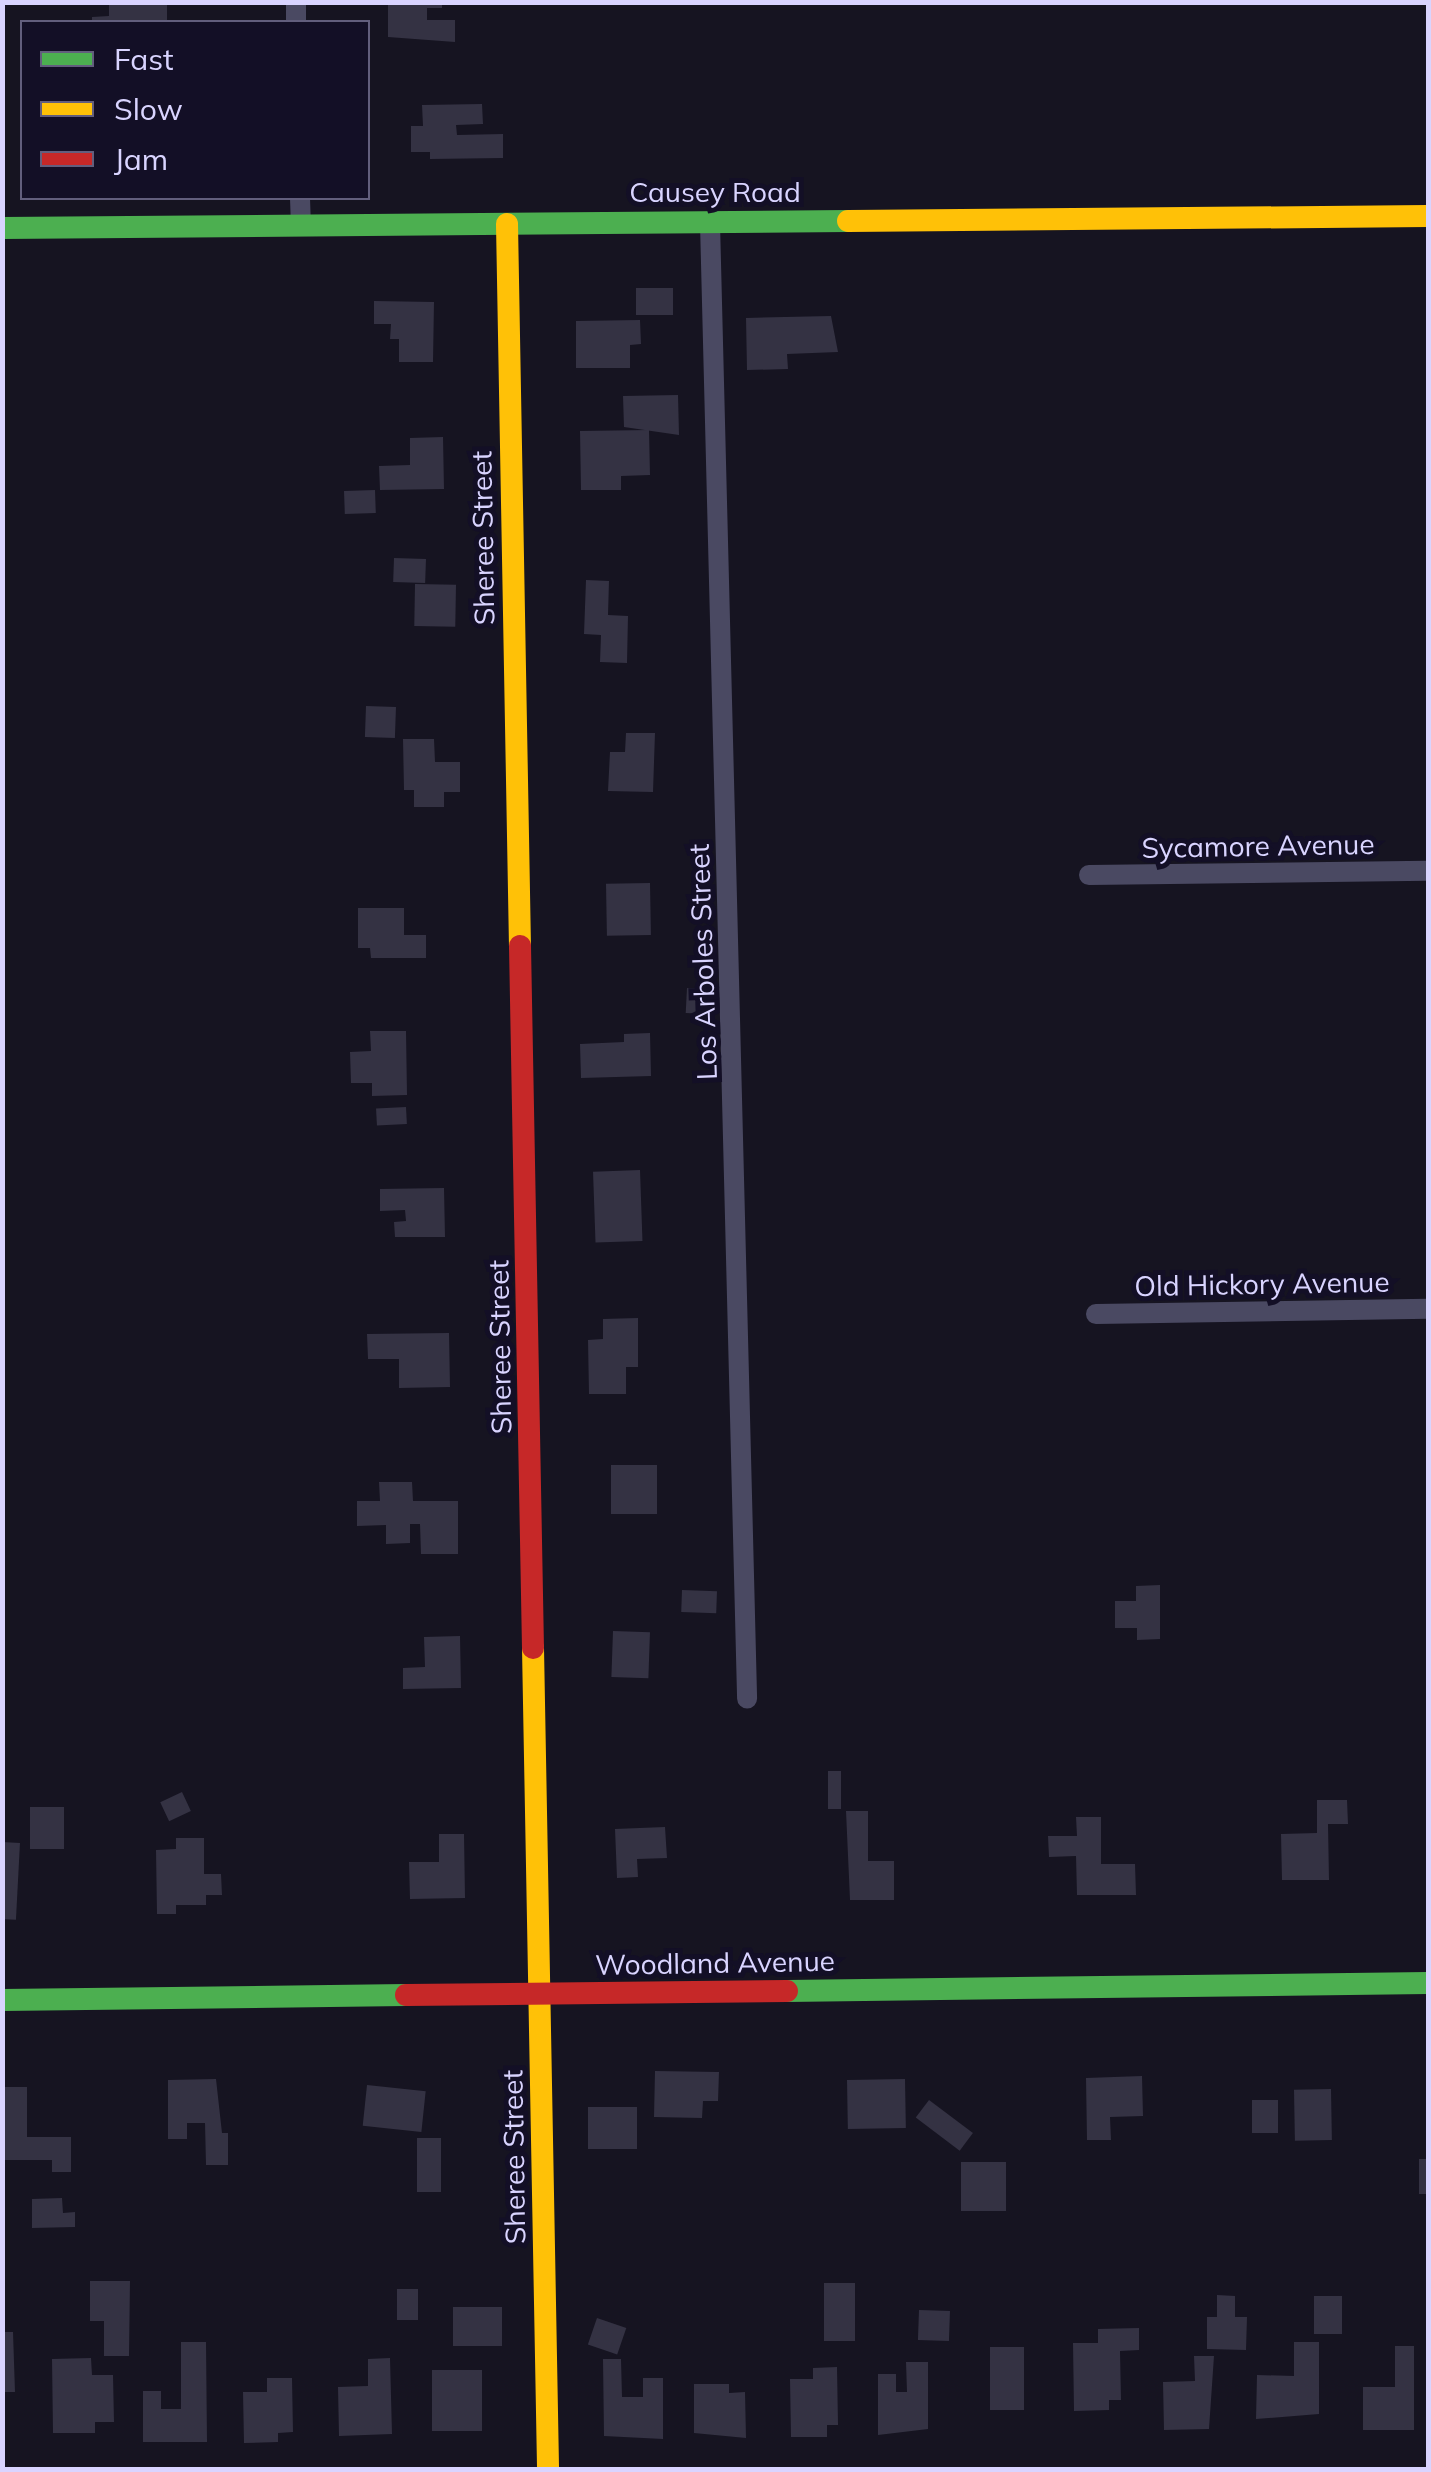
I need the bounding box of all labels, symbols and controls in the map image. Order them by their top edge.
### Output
legend [20,20,370,200]
text: Fast [114,40,174,78]
text: Slow [114,90,183,128]
text: Jam [114,140,168,178]
street label: Causey Road [629,175,801,209]
street label: Sheree Street [465,451,501,625]
street label: Sycamore Avenue [1141,827,1375,865]
street label: Los Arboles Street [682,843,724,1081]
street label: Sheree Street [482,1260,518,1434]
street label: Old Hickory Avenue [1134,1265,1390,1303]
street label: Woodland Avenue [595,1944,835,1982]
street label: Sheree Street [496,2070,532,2244]

